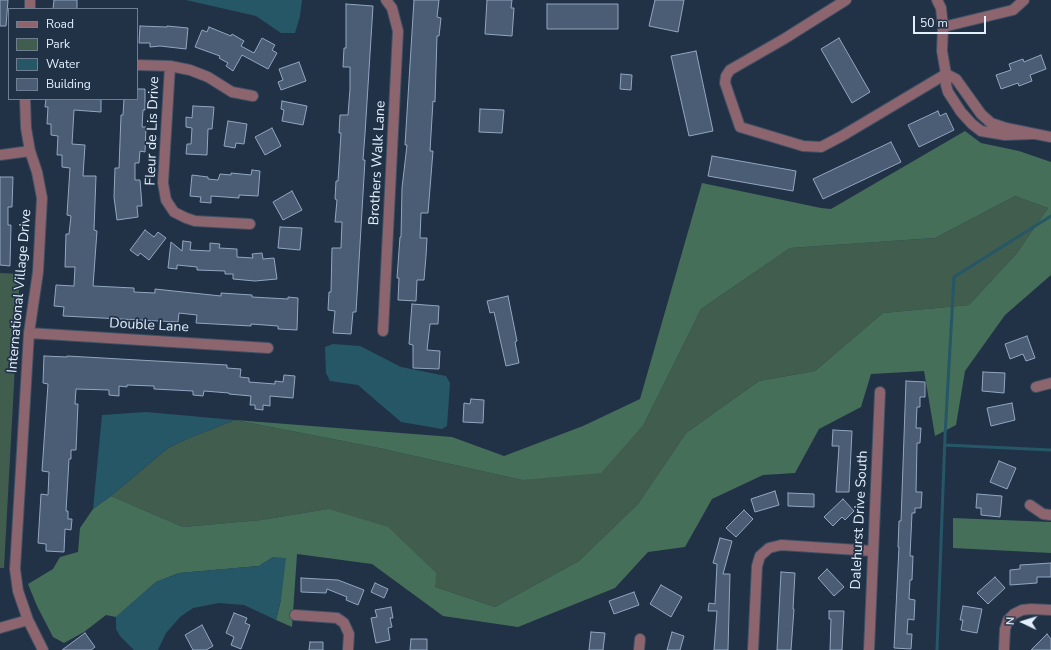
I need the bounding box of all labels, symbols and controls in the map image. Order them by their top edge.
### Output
legend [8,8,138,100]
scale bar [915,8,988,34]
text: 50 m [920,15,948,31]
text: Road [46,16,74,32]
text: Park [46,36,70,52]
text: Water [46,56,80,72]
text: Building [46,76,91,92]
street label: Fleur de Lis Drive [143,76,163,186]
street label: Brothers Walk Lane [366,100,390,226]
street label: International Village Drive [4,208,36,374]
street label: Double Lane [109,316,189,336]
street label: Dalehurst Drive South [848,450,872,590]
north arrow [1003,602,1043,642]
text: N [1003,617,1018,626]

